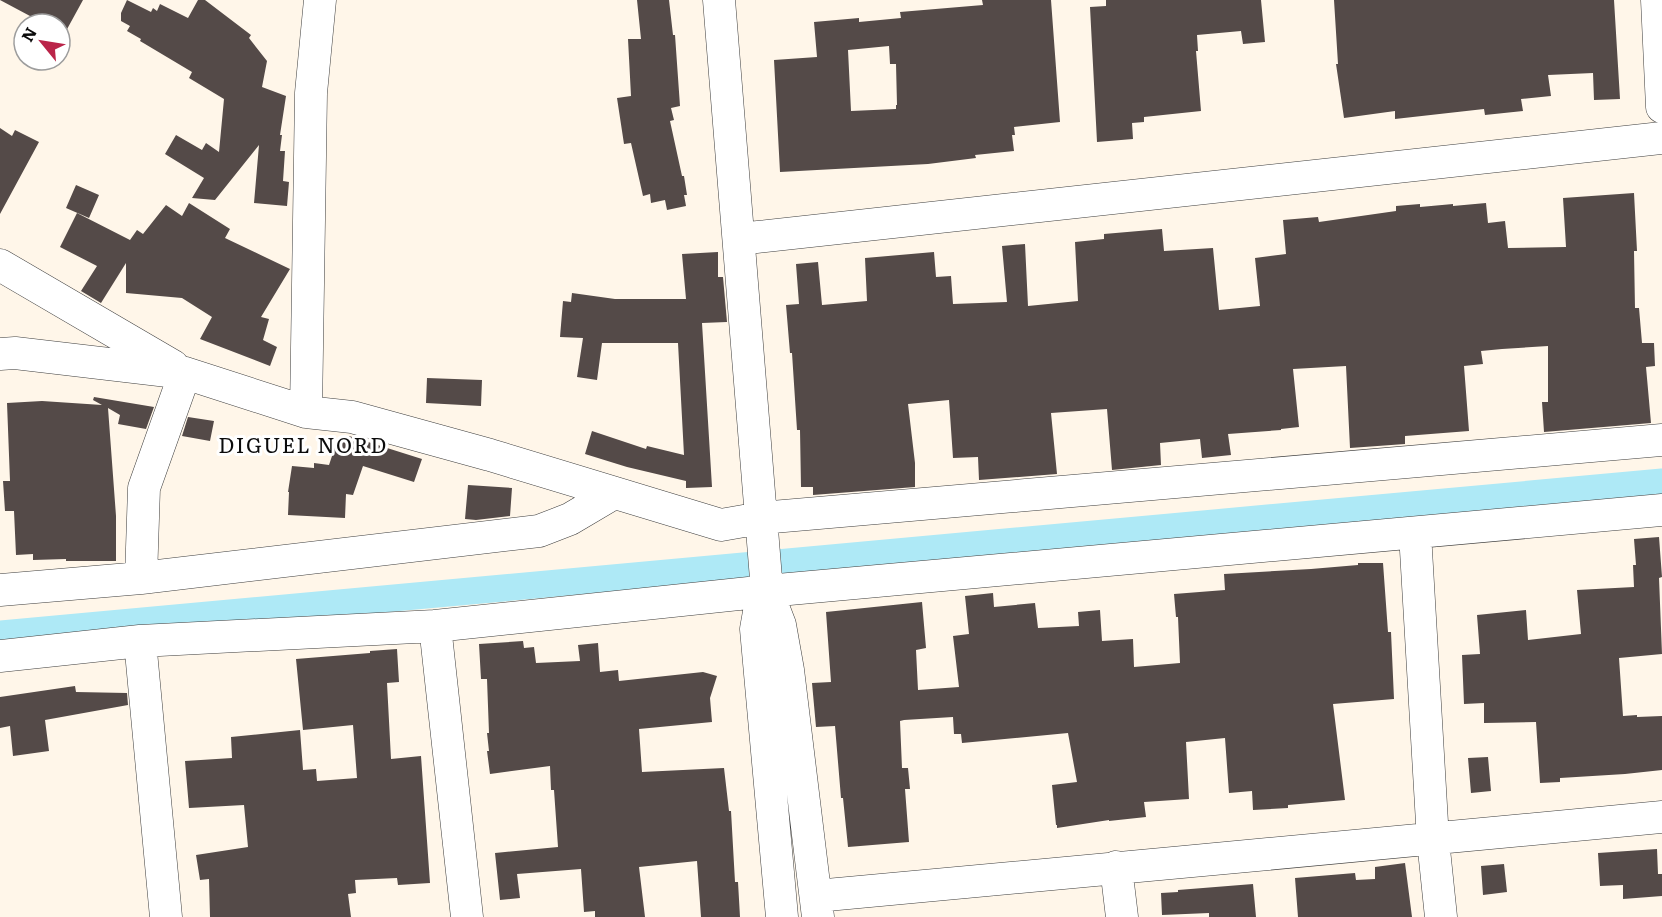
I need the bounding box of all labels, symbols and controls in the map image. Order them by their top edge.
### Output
north arrow [12,12,72,72]
text: N [14,22,42,46]
district label: DIGUEL NORD [218,428,388,459]

